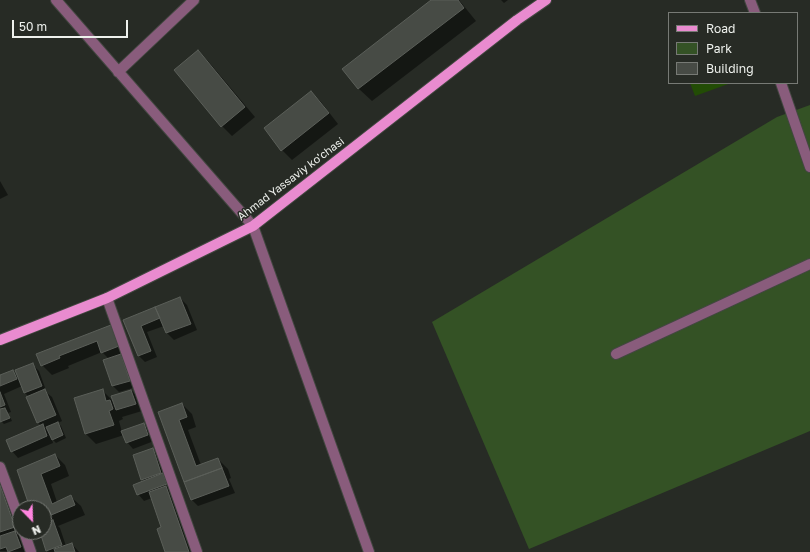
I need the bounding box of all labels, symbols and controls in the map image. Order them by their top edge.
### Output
scale bar [14,12,130,38]
legend [668,12,798,84]
text: 50 m [19,19,47,34]
text: Road [706,21,735,36]
text: Park [706,41,732,56]
text: Building [706,61,754,76]
street label: Ahmad Yassaviy ko'chasi [235,135,347,223]
north arrow [12,500,52,540]
text: N [30,523,43,538]

